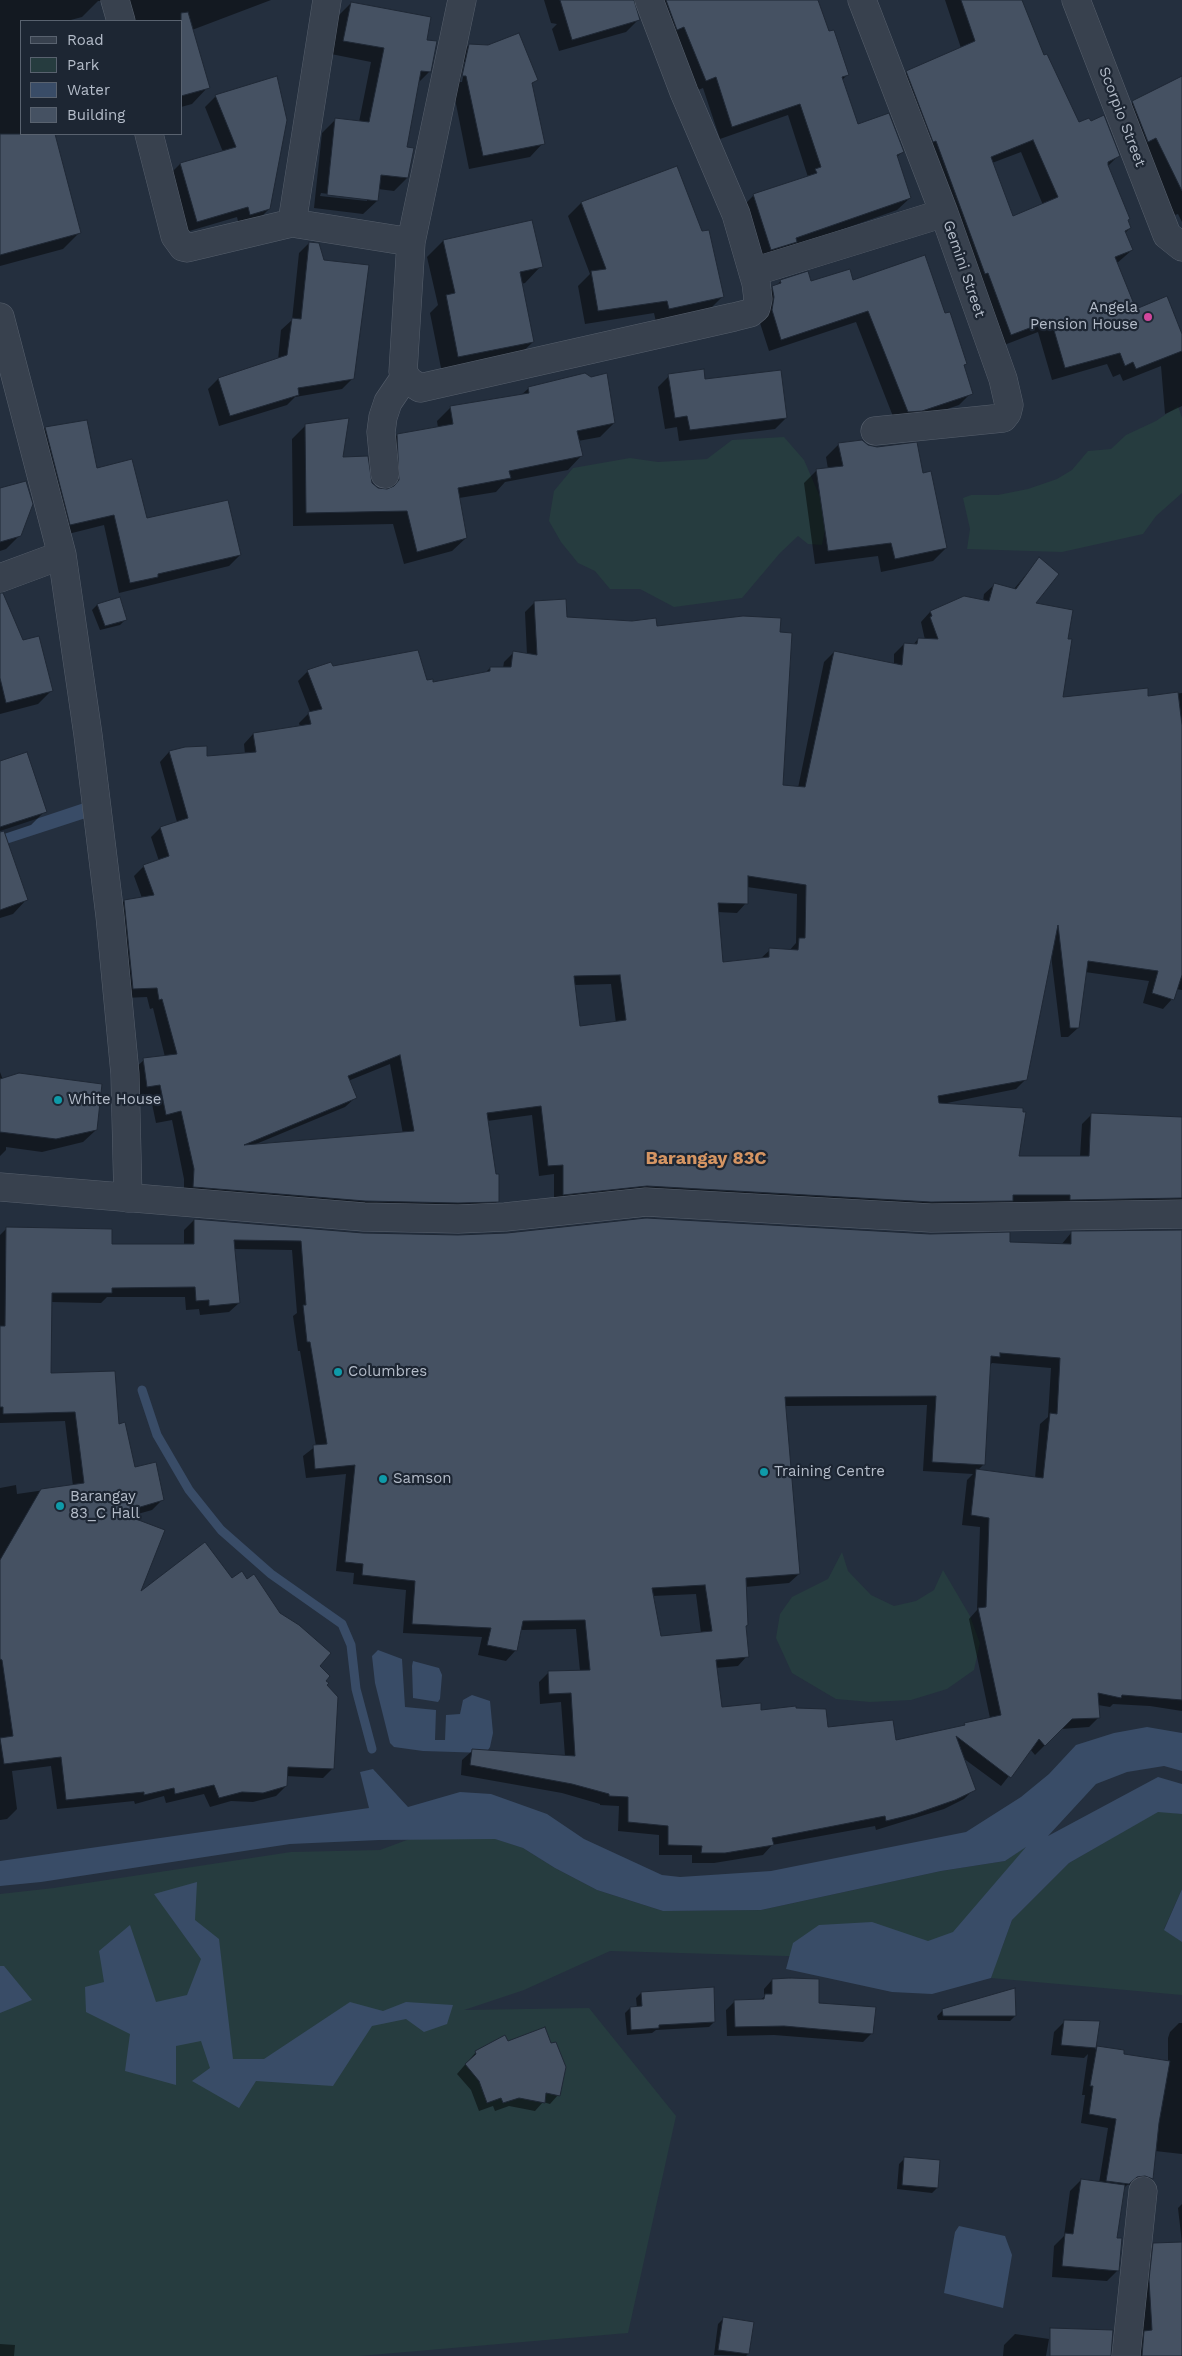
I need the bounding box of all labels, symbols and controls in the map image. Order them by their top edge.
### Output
legend [20,20,182,135]
text: Road [67,31,104,49]
text: Park [67,56,99,74]
street label: Scorpio Street [1095,64,1149,170]
text: Water [67,81,110,99]
text: Building [67,106,125,124]
street label: Gemini Street [939,218,989,320]
place label: Angela Pension House [1030,299,1138,334]
marker: Angela Pension House [1142,311,1154,323]
place label: White House [68,1091,161,1109]
marker: White House [52,1094,64,1106]
district label: Barangay 83C [645,1148,767,1170]
place label: Columbres [348,1363,427,1381]
marker: Columbres [332,1366,344,1378]
place label: Training Centre [774,1463,885,1481]
marker: Training Centre [758,1466,770,1478]
place label: Samson [393,1470,451,1488]
marker: Samson [377,1473,389,1485]
place label: Barangay 83_C Hall [70,1488,140,1523]
marker: Barangay 83_C Hall [54,1500,66,1512]

